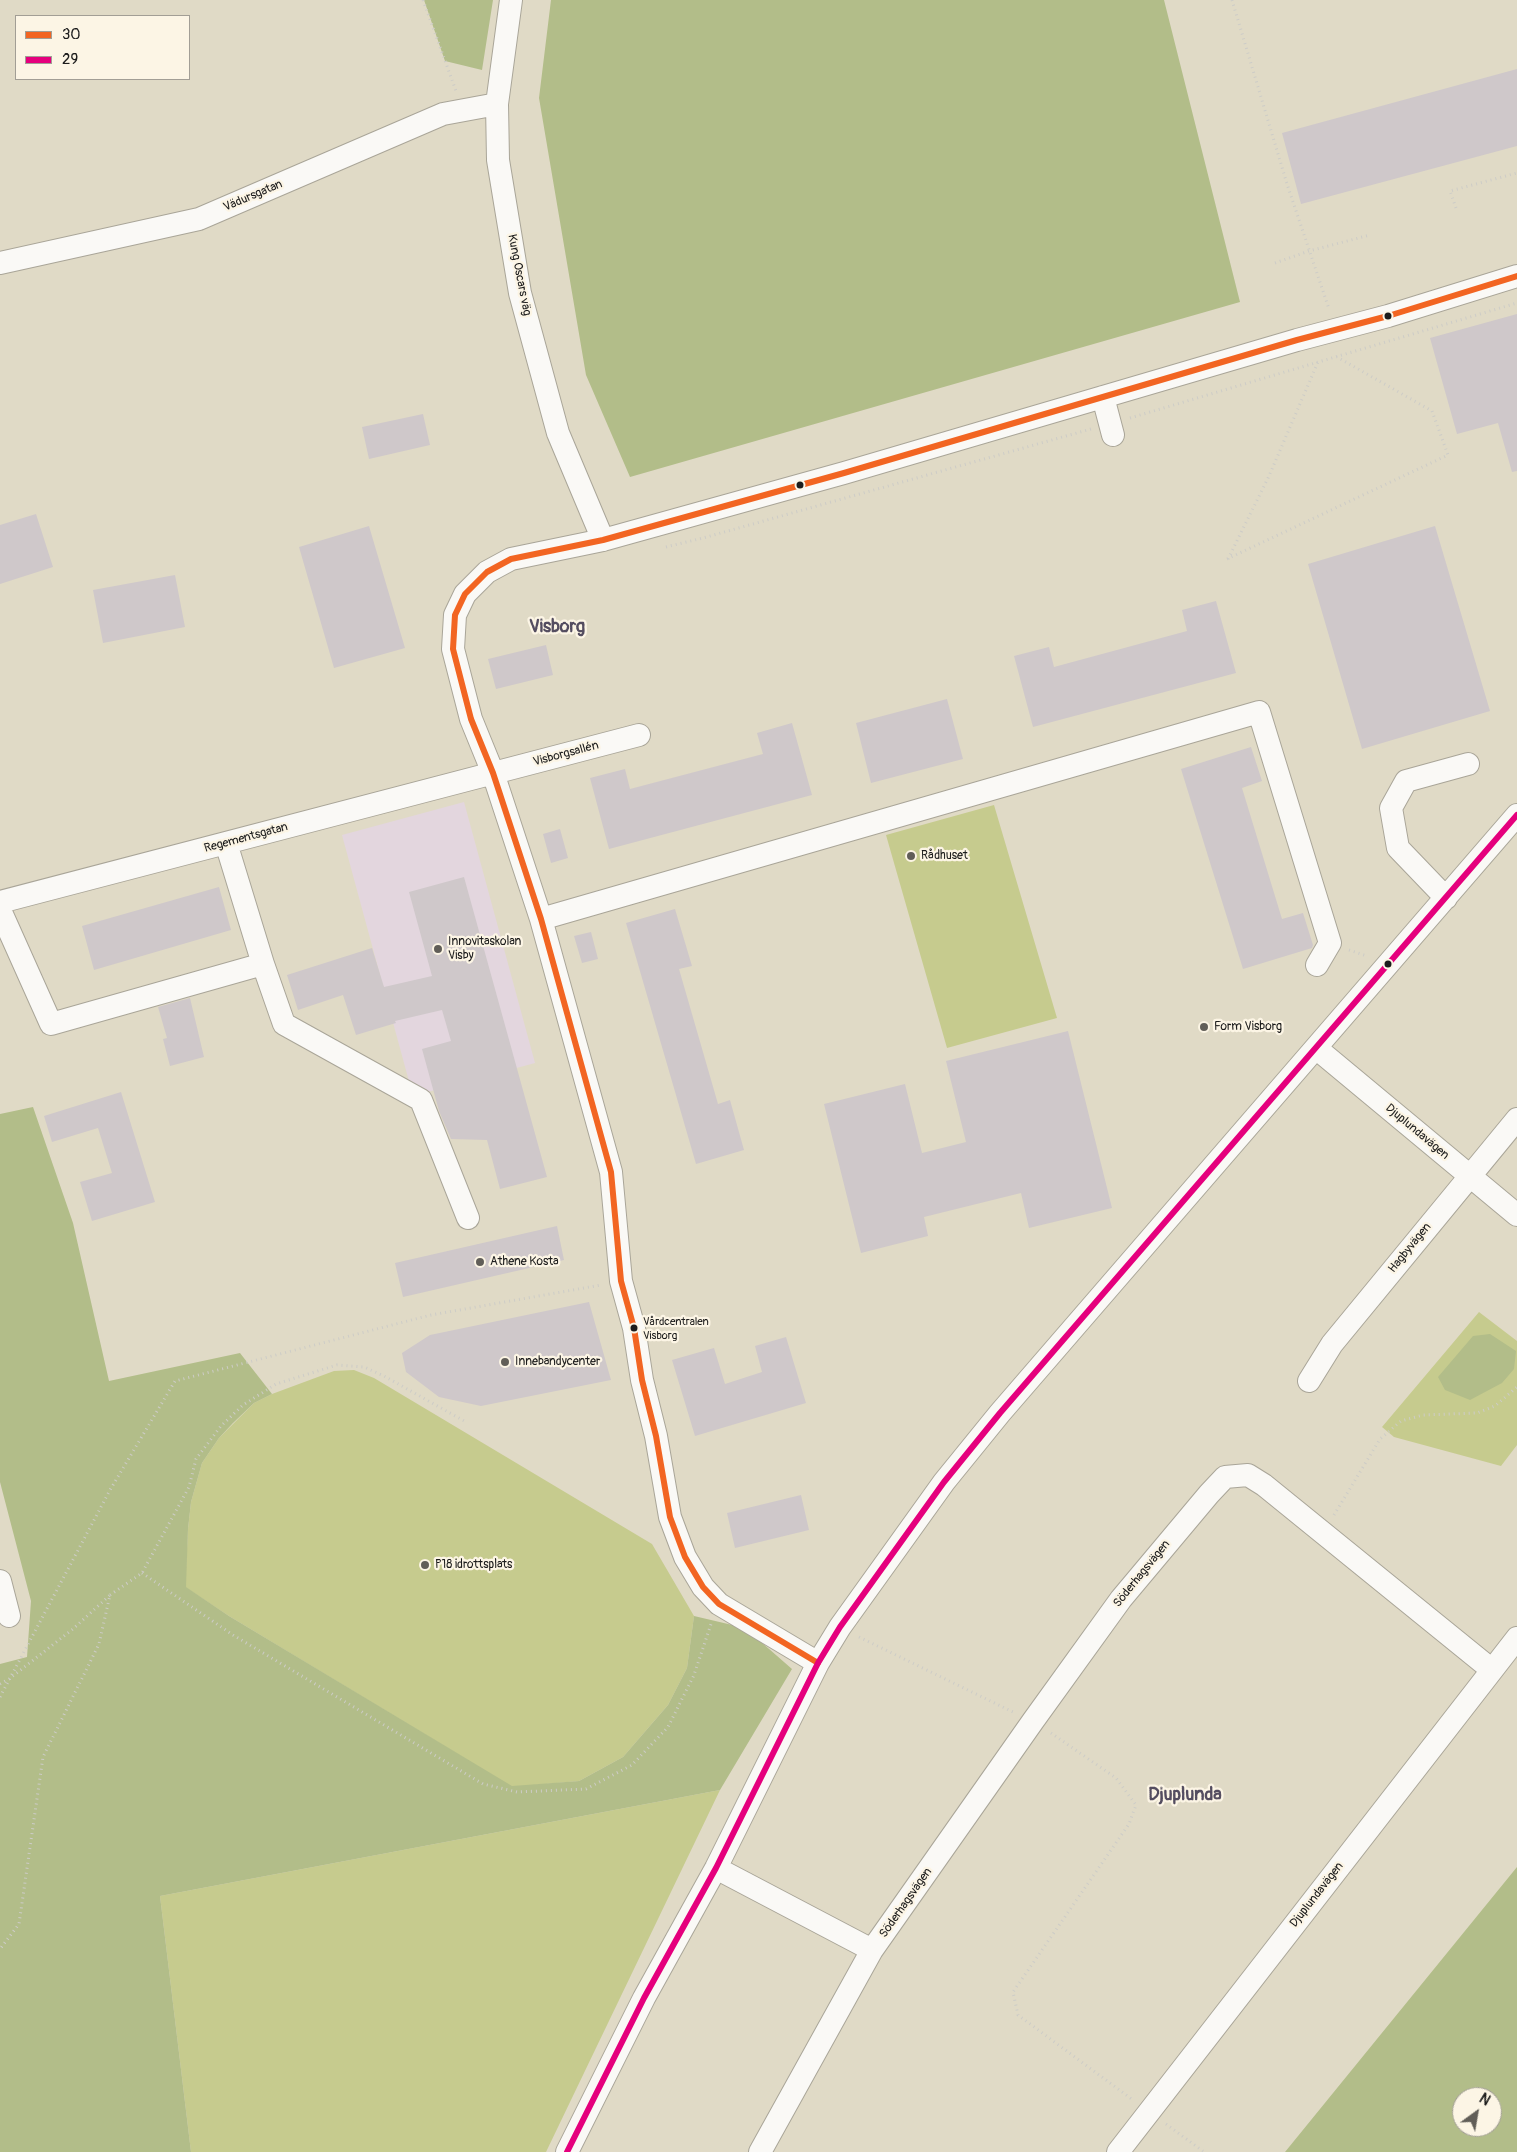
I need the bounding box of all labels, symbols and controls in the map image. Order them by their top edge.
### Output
legend [15,15,190,80]
text: 30 [62,25,81,44]
text: 29 [62,50,78,69]
street label: Vädursgatan [221,177,285,215]
street label: Kung Oscars väg [504,233,534,317]
unlabelled marker [1383,311,1393,321]
unlabelled marker [795,480,805,490]
district label: Visborg [529,616,585,638]
street label: Visborgsallén [532,738,600,770]
street label: Regementsgatan [203,820,289,856]
place label: Rådhuset [921,849,968,863]
marker: Rådhuset [905,850,917,862]
place label: Innovitaskolan Visby [448,935,521,963]
marker: Innovitaskolan Visby [432,943,444,955]
unlabelled marker [1383,959,1393,969]
place label: Form Visborg [1214,1020,1282,1034]
marker: Form Visborg [1198,1021,1210,1033]
street label: Djuplundavägen [1382,1101,1452,1163]
street label: Hagbyvägen [1386,1220,1434,1276]
place label: Athene Kosta [490,1255,559,1269]
marker: Athene Kosta [474,1256,486,1268]
place label: Vårdcentralen Visborg [643,1315,709,1341]
marker: Vårdcentralen Visborg [629,1323,639,1333]
place label: Innebandycenter [515,1355,600,1369]
marker: Innebandycenter [499,1356,511,1368]
street label: Söderhagsvägen [1111,1538,1173,1610]
place label: P18 idrottsplats [435,1558,512,1572]
marker: P18 idrottsplats [419,1559,431,1571]
district label: Djuplunda [1148,1784,1222,1806]
street label: Djuplundavägen [1287,1860,1347,1930]
street label: Söderhagsvägen [877,1865,935,1941]
north arrow [1452,2087,1502,2137]
text: N [1476,2090,1493,2109]

